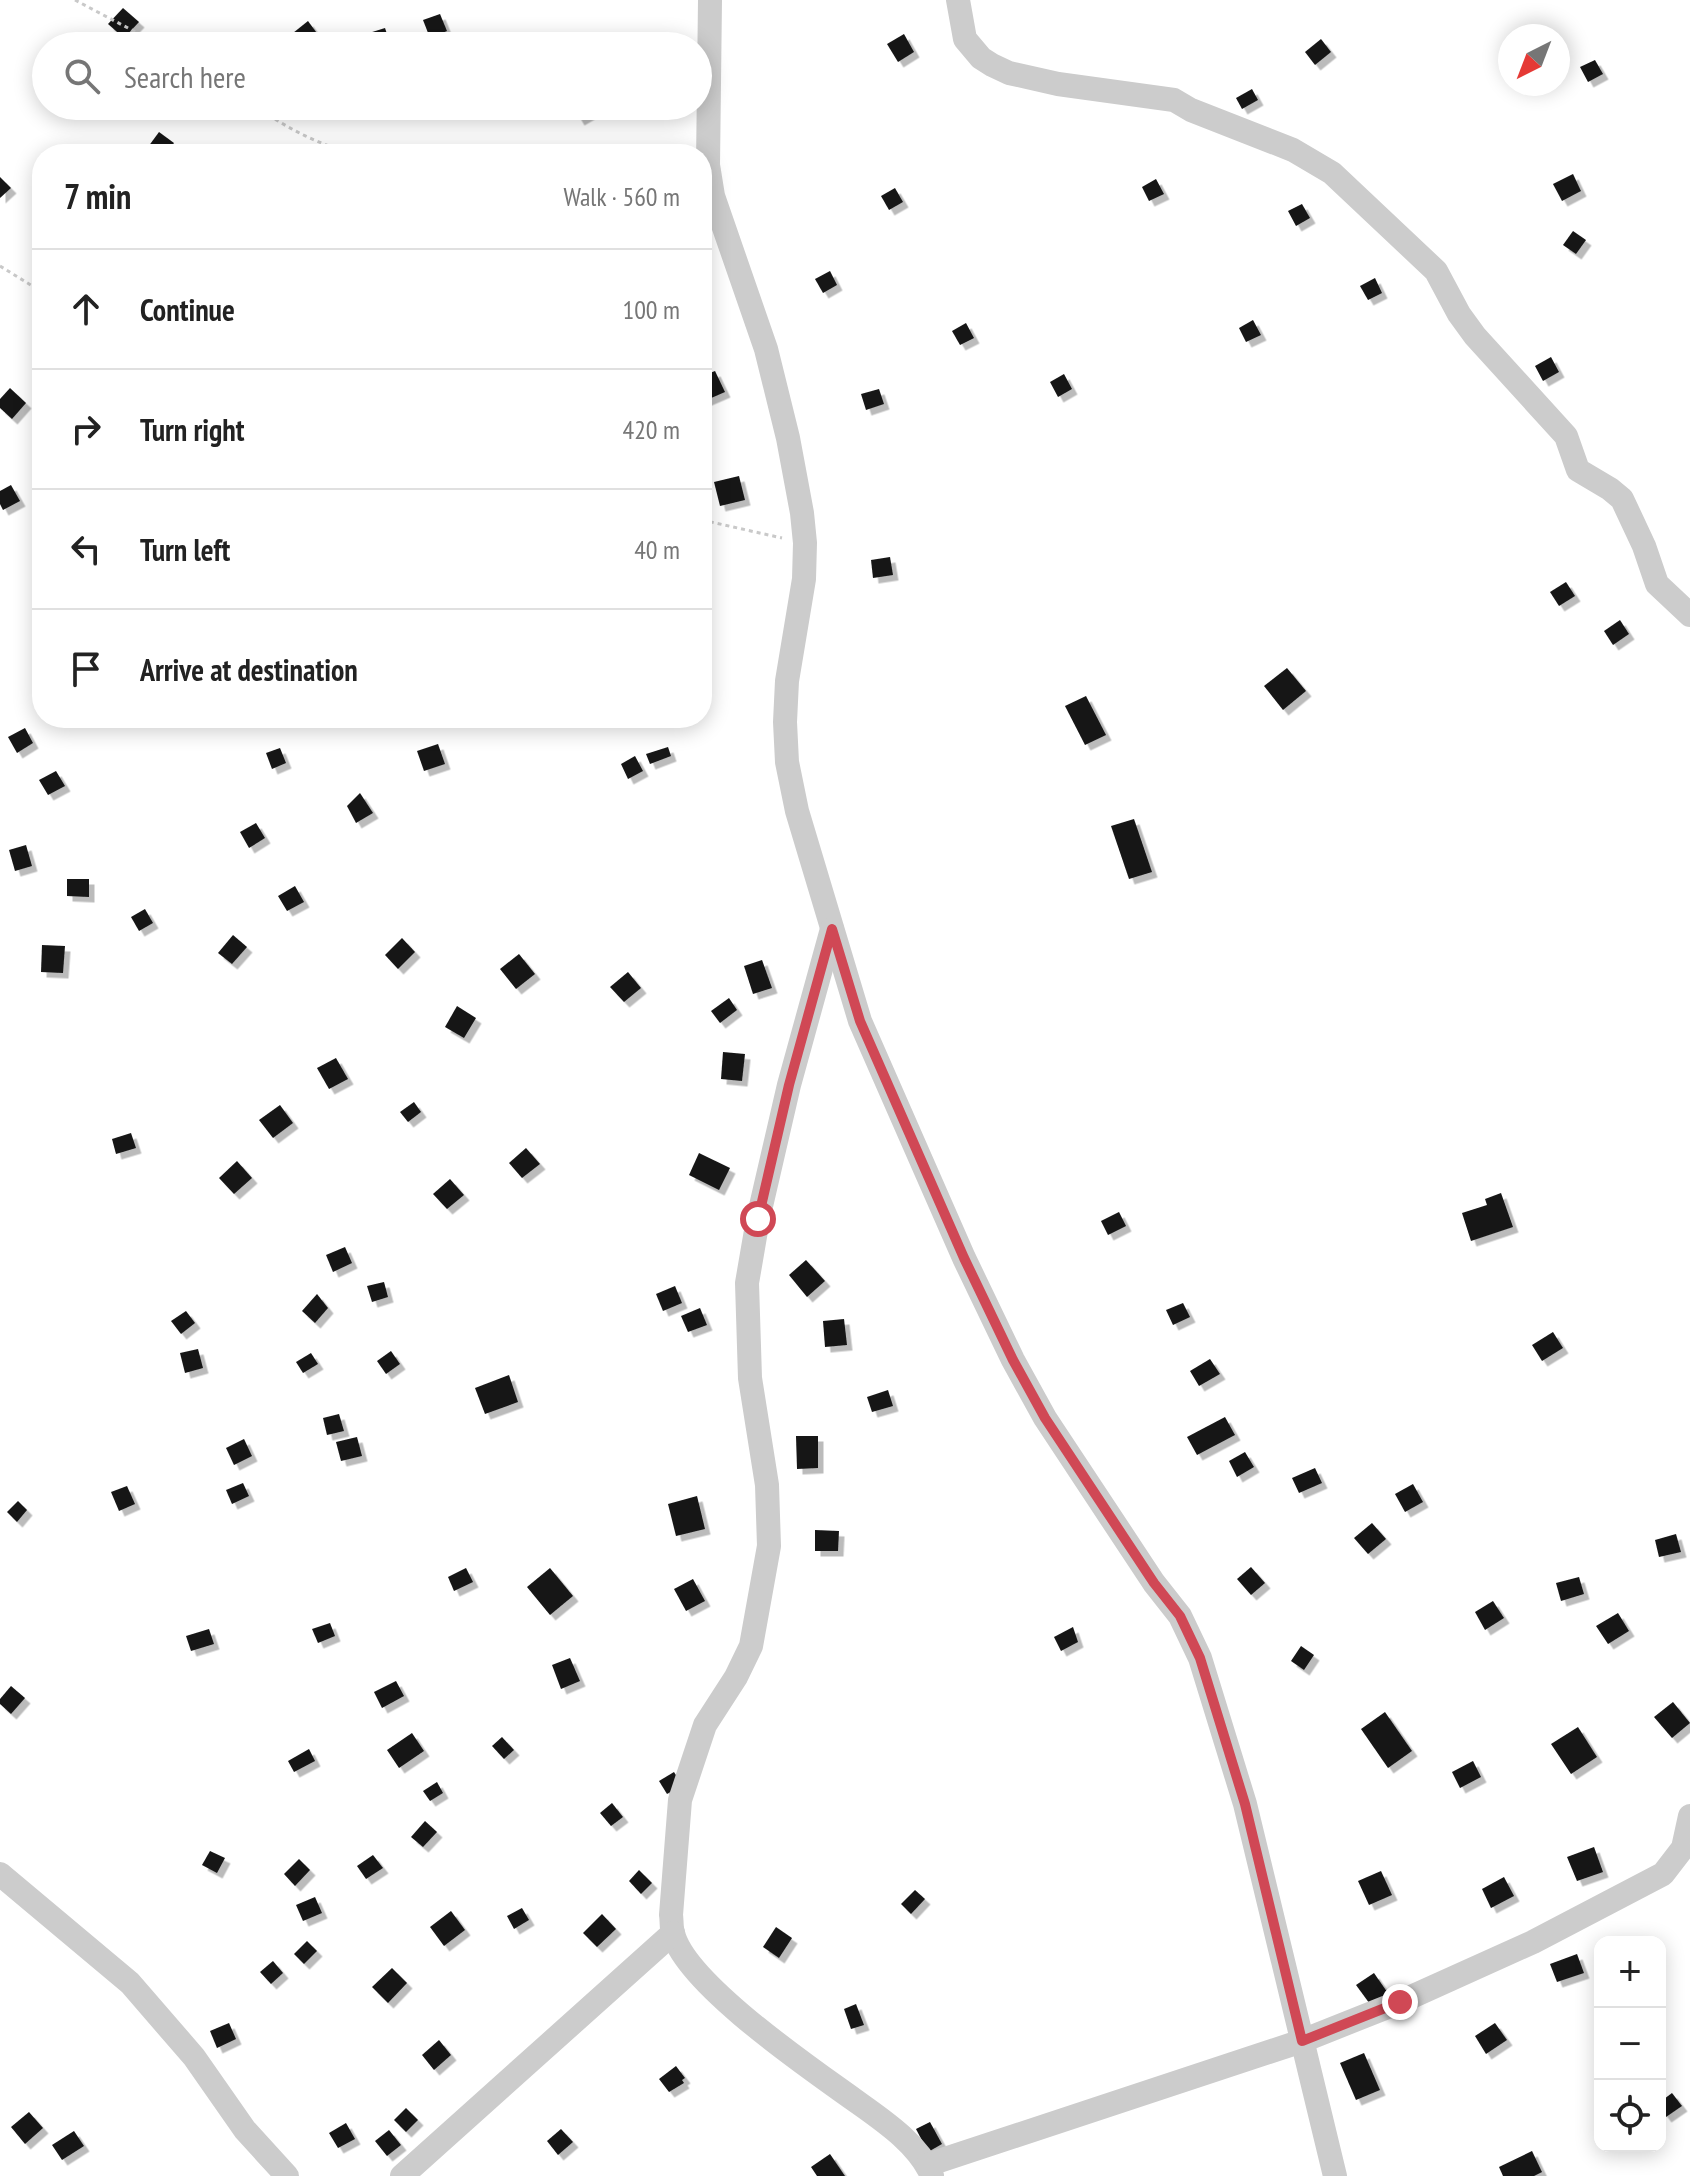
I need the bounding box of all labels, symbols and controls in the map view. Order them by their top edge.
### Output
north arrow [1498,24,1570,96]
search box [32,32,712,120]
icon: search [60,54,104,98]
text: Search here [124,57,246,96]
text: 7 min [64,174,131,218]
text: Walk · 560 m [563,180,680,213]
icon: ahead [64,287,108,331]
text: Continue [140,290,235,329]
text: 100 m [622,293,680,326]
icon: right [64,407,108,451]
text: Turn right [140,410,244,449]
text: 420 m [622,413,680,446]
icon: left [64,527,108,571]
text: Turn left [140,530,230,569]
text: 40 m [634,533,680,566]
icon: arrive [64,647,108,691]
text: Arrive at destination [140,650,358,689]
route start [740,1201,776,1237]
map controls [1594,1936,1666,2152]
button: + [1594,1936,1666,2008]
route end [1382,1984,1418,2020]
button: − [1594,2008,1666,2080]
button: locate [1594,2080,1666,2152]

